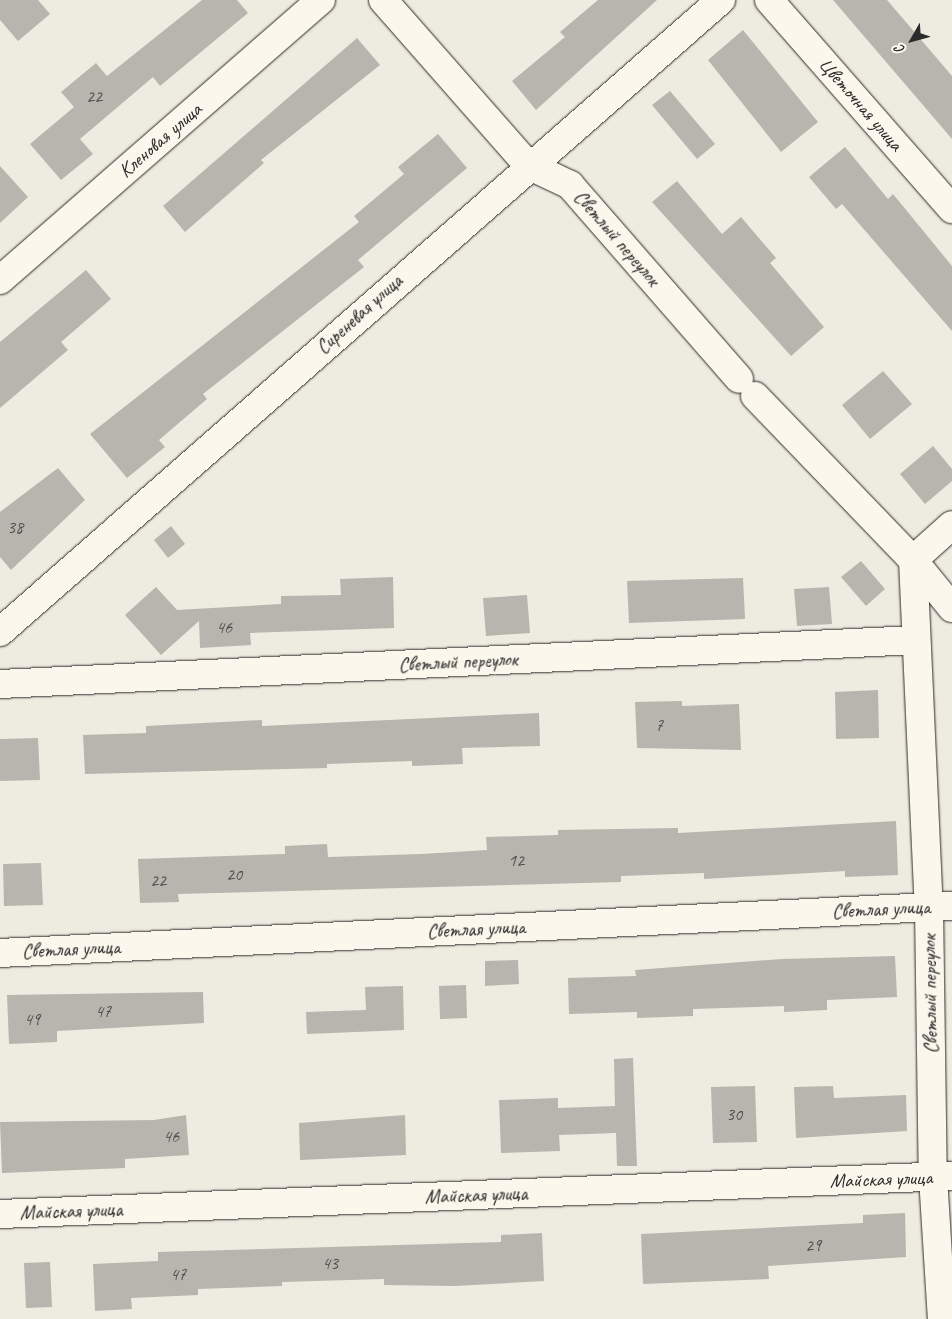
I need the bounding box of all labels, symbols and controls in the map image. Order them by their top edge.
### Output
north arrow [887,15,937,65]
text: С [891,42,909,57]
street label: Цветочная улица [813,52,909,156]
house number: 22 [86,85,102,107]
street label: Кленовая улица [113,97,207,183]
street label: Светлый переулок [569,185,665,291]
street label: Сиреневая улица [310,269,408,359]
house number: 38 [7,516,23,538]
house number: 46 [216,616,232,638]
street label: Светлый переулок [398,647,518,677]
house number: 7 [655,714,663,736]
house number: 12 [508,849,524,871]
house number: 20 [226,863,242,885]
house number: 22 [150,869,166,891]
street label: Светлая улица [831,894,931,924]
street label: Светлая улица [426,914,526,944]
street label: Светлая улица [21,934,121,964]
street label: Светлый переулок [917,934,943,1054]
house number: 47 [95,1000,111,1022]
house number: 49 [24,1008,40,1030]
house number: 30 [726,1103,742,1125]
house number: 46 [163,1125,179,1147]
street label: Майская улица [829,1165,933,1193]
street label: Майская улица [424,1181,528,1209]
street label: Майская улица [19,1197,123,1225]
house number: 29 [805,1234,821,1256]
house number: 43 [322,1252,338,1274]
house number: 47 [170,1263,186,1285]

